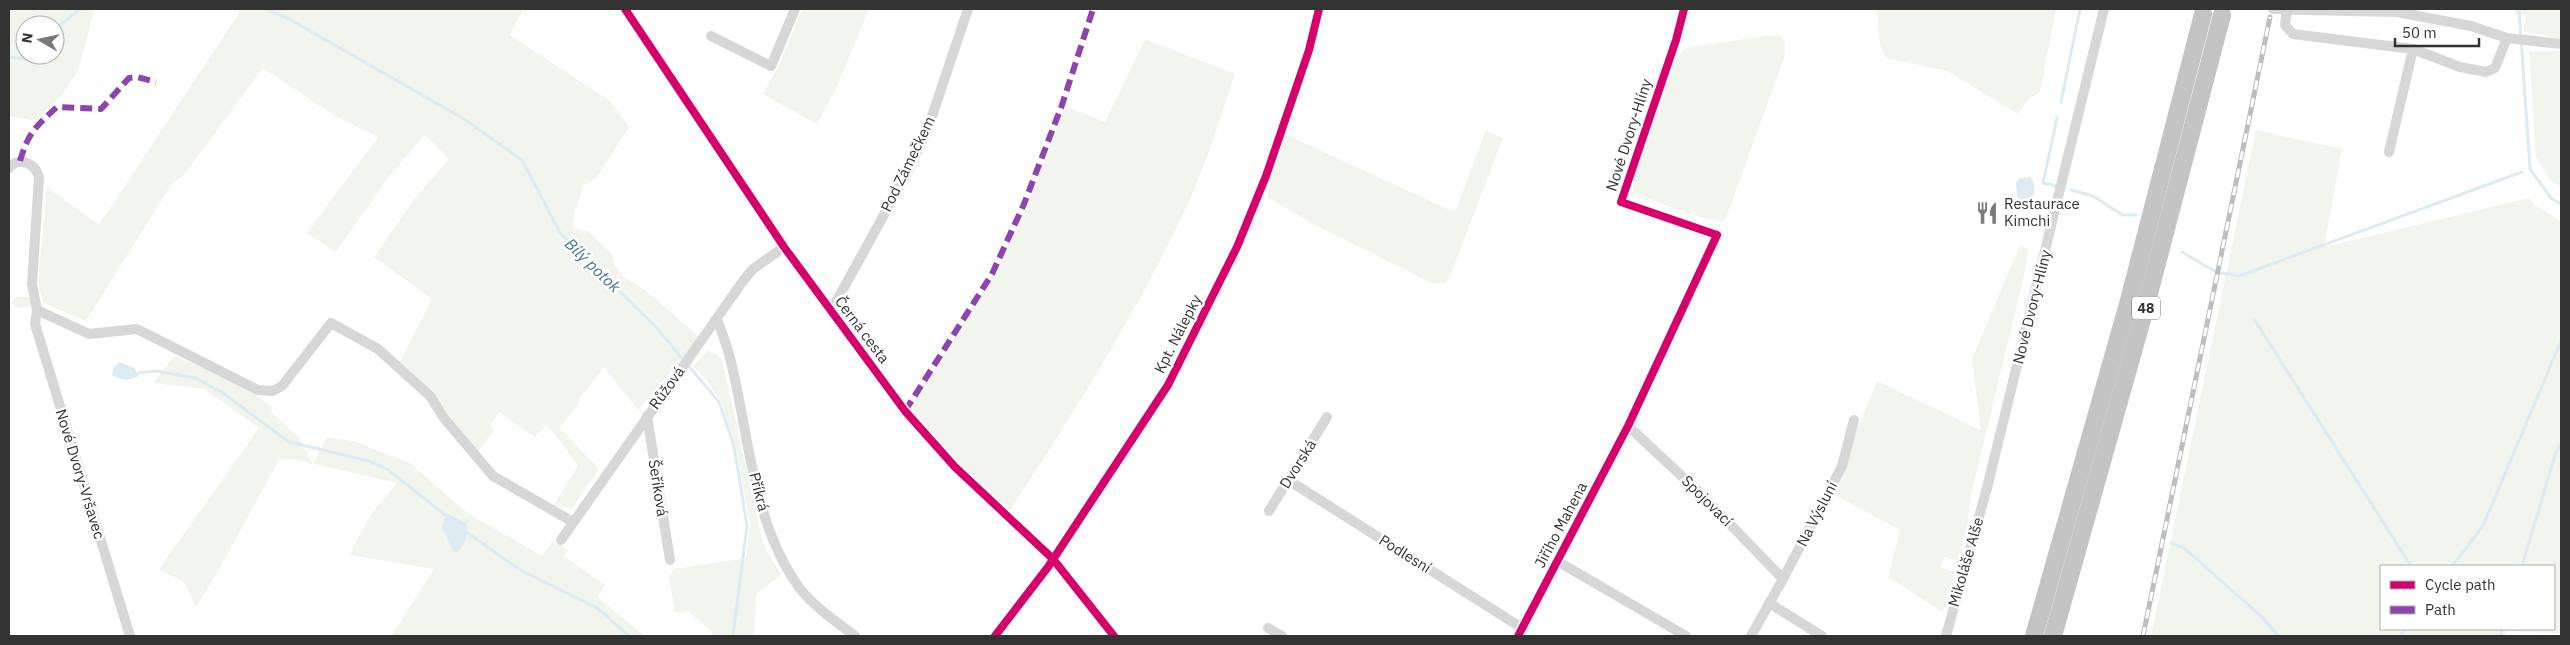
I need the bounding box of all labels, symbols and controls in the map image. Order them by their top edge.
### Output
north arrow [15,15,65,65]
scale bar [2395,15,2479,47]
text: 50 m [2402,23,2437,42]
text: N [17,32,37,44]
street label: Nové Dvory-Hlíny [1601,76,1656,193]
street label: Pod Zámečkem [876,113,939,215]
place label: Restaurace Kimchi [2004,194,2080,230]
restaurant icon: Restaurace Kimchi [1974,200,2000,226]
water label: Bílý potok [561,234,626,297]
street label: Nové Dvory-Hlíny [2008,247,2055,366]
street label: Kpt. Nálepky [1150,291,1206,376]
street label: Černá cesta [831,292,894,367]
road number: 48 [2132,296,2160,320]
street label: Růžová [645,363,689,413]
street label: Nové Dvory-Vršavec [52,407,109,542]
street label: Dvorská [1275,436,1320,492]
street label: Šeříková [645,458,672,518]
street label: Příkrá [745,470,773,513]
street label: Spojovací [1678,471,1737,530]
street label: Na Výsluní [1792,478,1841,550]
street label: Jiřího Mahena [1530,479,1591,571]
street label: Mikoláše Alše [1944,515,1987,609]
street label: Podlesní [1376,530,1435,577]
legend [2380,565,2555,630]
text: Cycle path [2425,575,2496,594]
text: Path [2425,600,2456,619]

